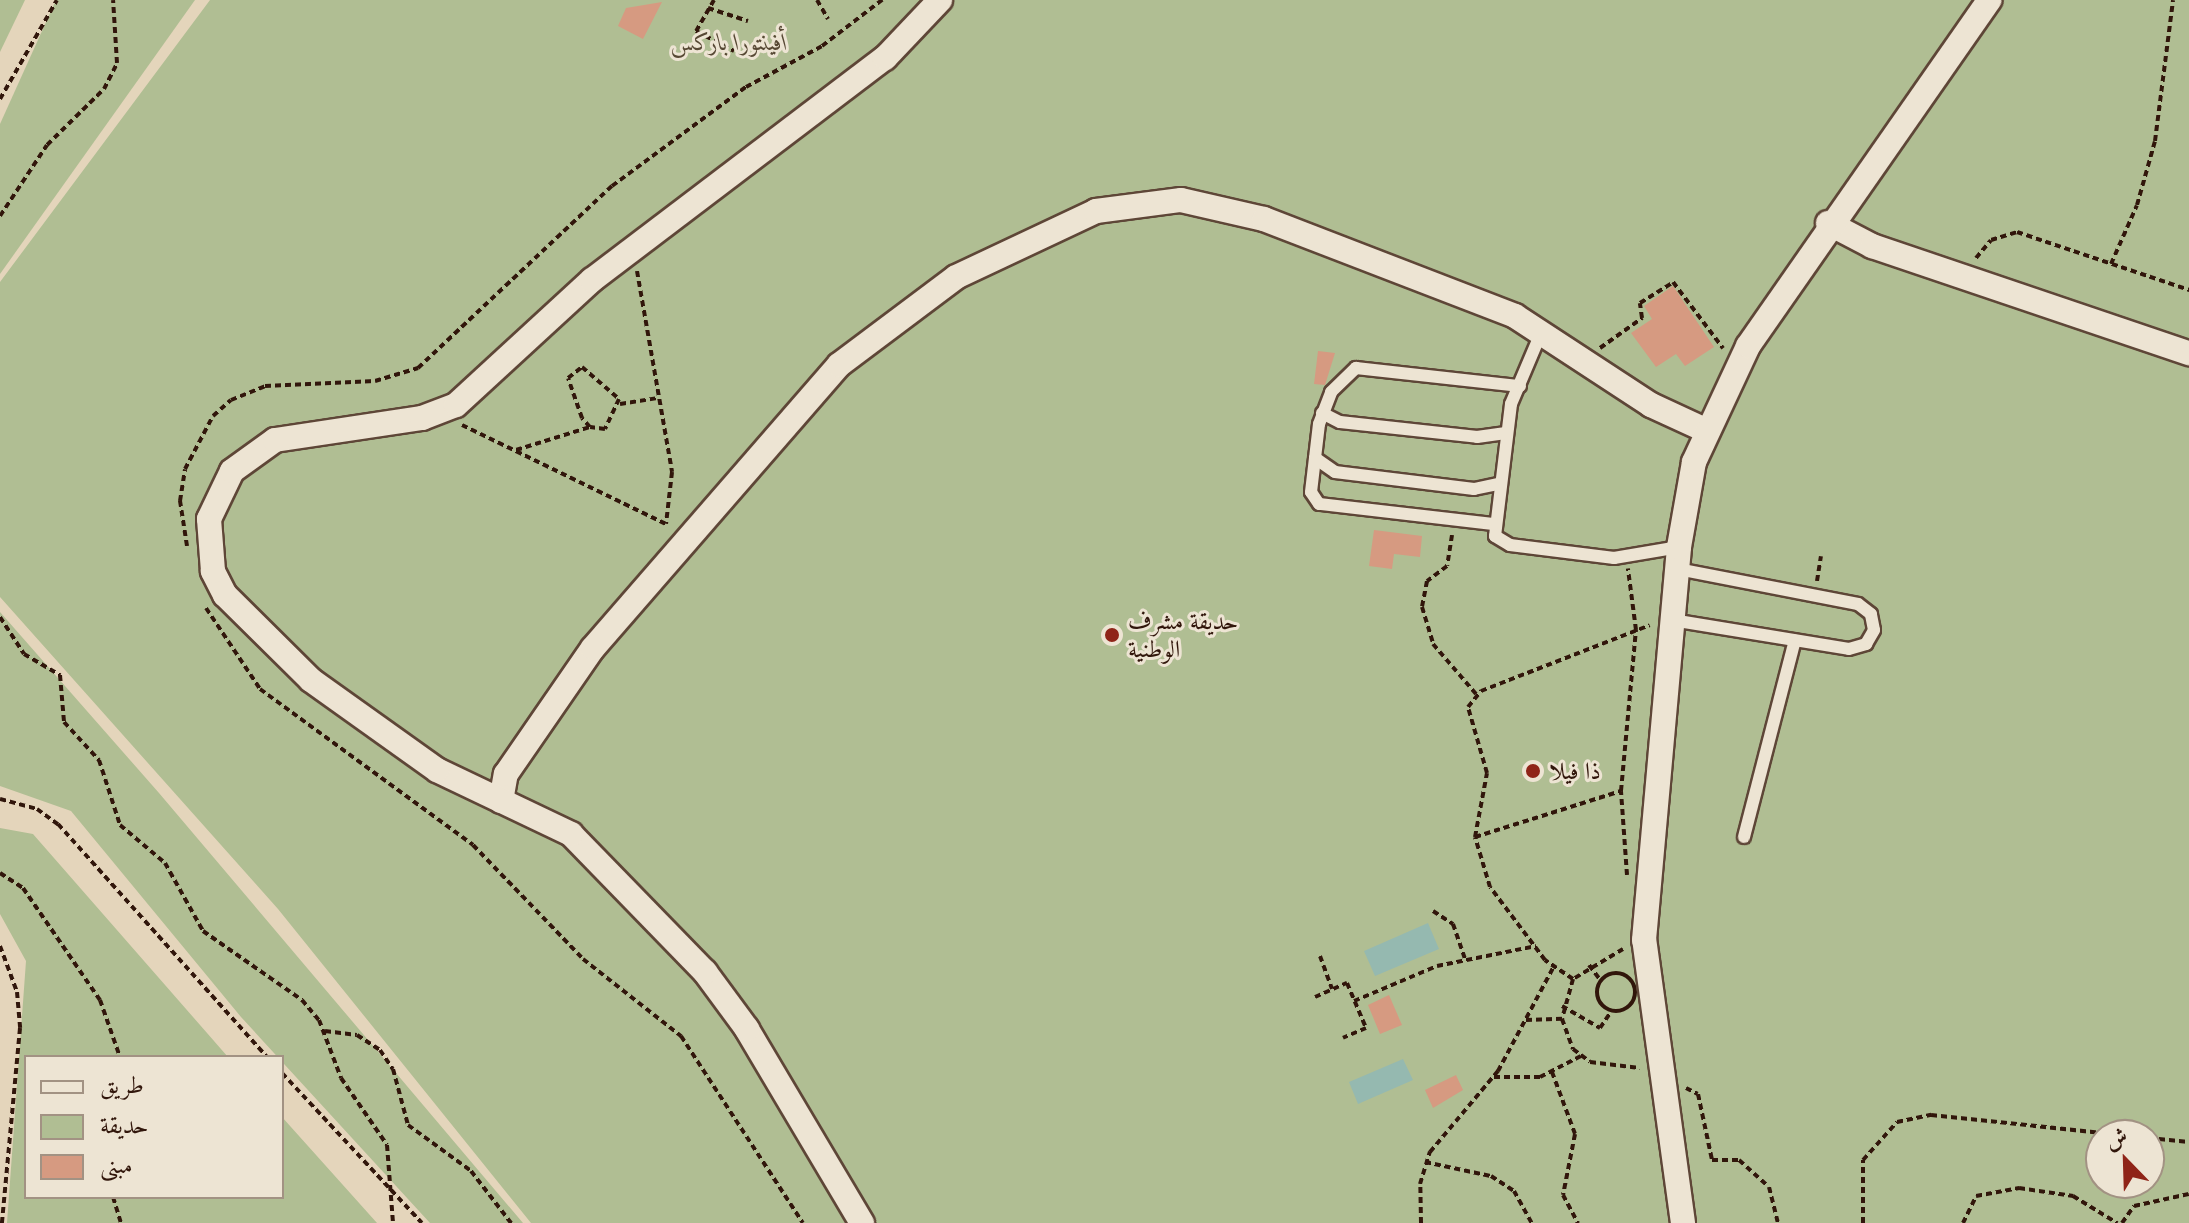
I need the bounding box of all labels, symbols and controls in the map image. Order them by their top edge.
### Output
park label: أفينتورا باركس [670,28,788,56]
place label: حديقة مشرف الوطنية [1128,607,1238,663]
marker: حديقة مشرف الوطنية [1103,626,1121,644]
place label: ذا فيلا [1549,757,1601,785]
marker: ذا فيلا [1524,762,1542,780]
legend [24,1055,284,1199]
text: طريق [100,1070,144,1099]
text: حديقة [100,1110,149,1139]
north arrow [2085,1119,2165,1199]
text: ش [2101,1122,2132,1155]
text: مبنى [100,1150,133,1179]

